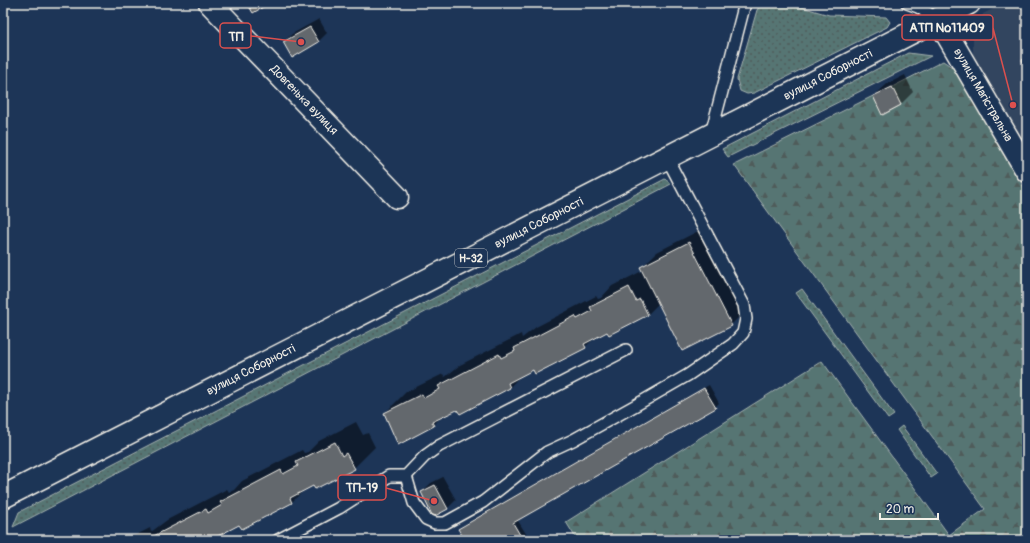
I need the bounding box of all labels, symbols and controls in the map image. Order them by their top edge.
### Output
callout: АТП №11409 [902,15,993,40]
text: АТП №11409 [909,20,985,36]
callout: ТП [220,23,251,48]
text: ТП [227,29,244,45]
street label: вулиця Соборності [781,46,875,104]
street label: вулиця Магістральна [950,46,1016,145]
street label: Довгенька вулиця [266,61,341,138]
street label: вулиця Соборності [492,194,586,252]
road number: Н-32 [455,249,487,267]
street label: вулиця Соборності [204,341,298,399]
callout: ТП-19 [338,475,386,500]
text: ТП-19 [345,480,378,496]
scale bar [880,495,938,521]
text: 20 m [886,502,915,517]

